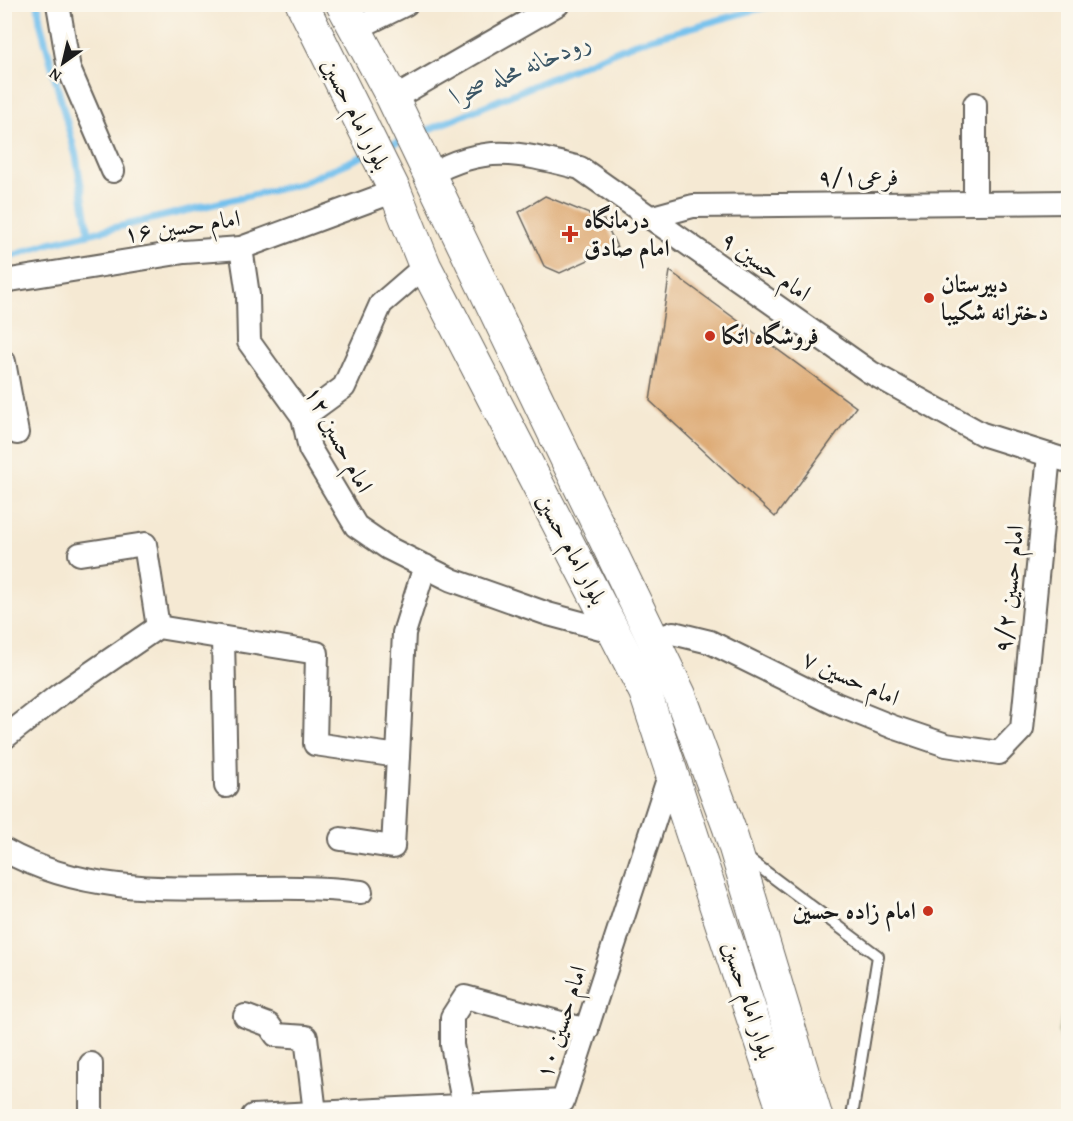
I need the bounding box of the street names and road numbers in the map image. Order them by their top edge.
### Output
street label: بلوار امام حسین [310,51,400,178]
street label: فرعی۹/۱ [818,159,898,194]
street label: امام حسین ۱۶ [121,200,243,255]
street label: امام حسین ۹ [712,222,819,313]
street label: امام حسین ۱۲ [293,379,382,501]
street label: بلوار امام حسین [525,487,617,613]
street label: امام حسین ۹/۲ [984,523,1037,655]
street label: امام حسین ۷ [795,641,905,718]
street label: بلوار امام حسین [710,936,785,1065]
street label: امام حسین ۱۰ [526,961,599,1084]

